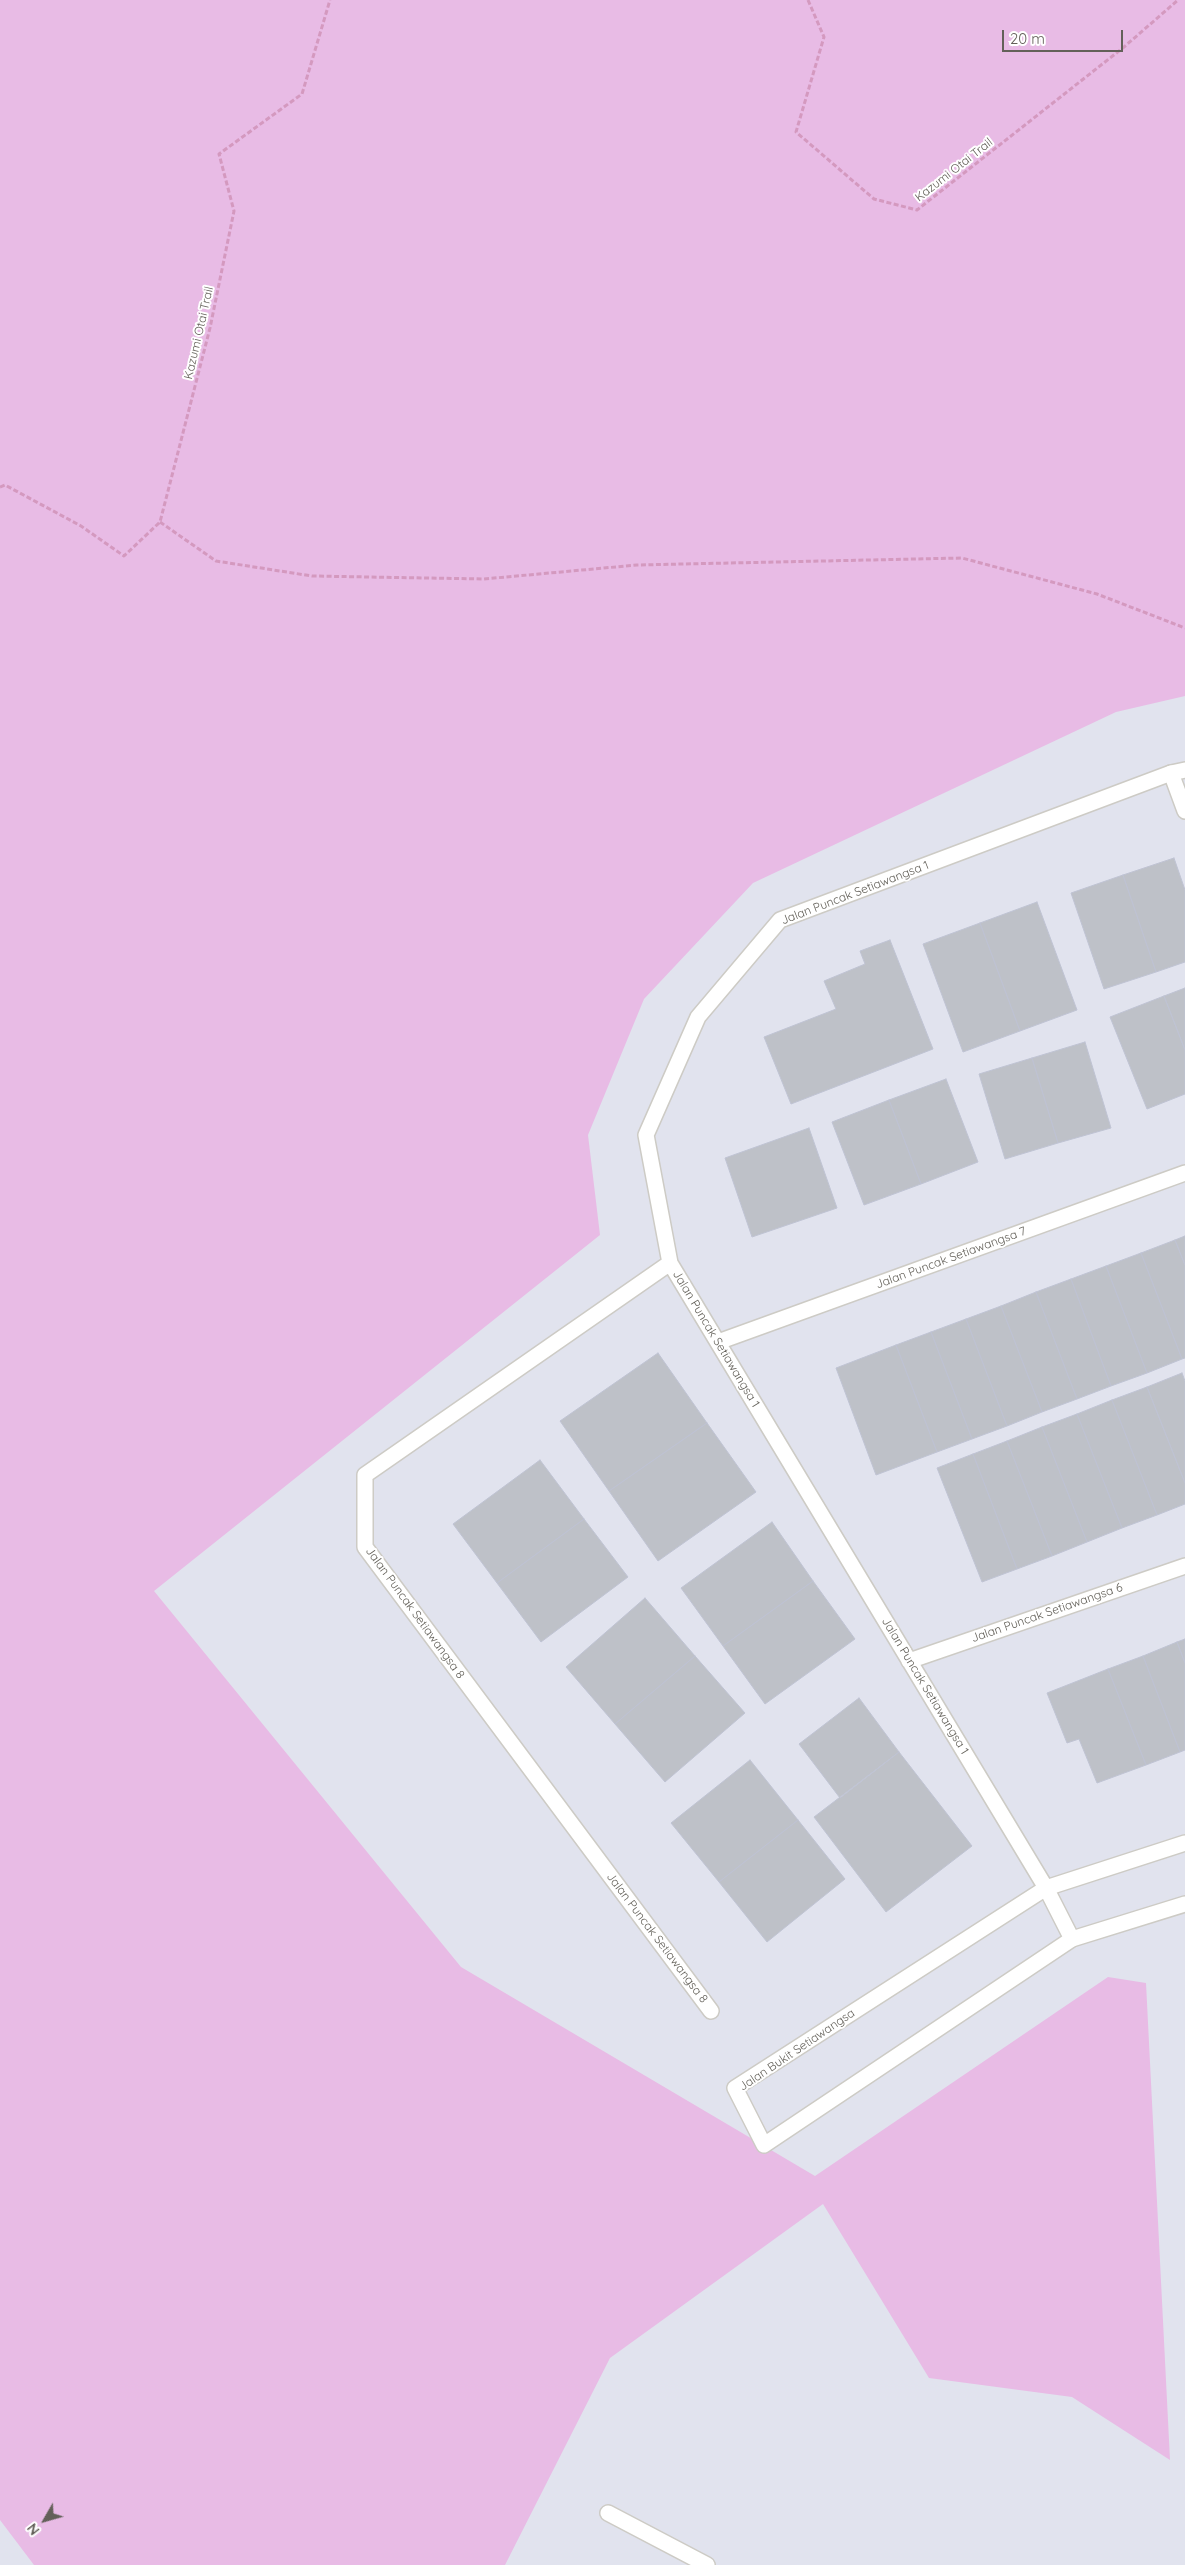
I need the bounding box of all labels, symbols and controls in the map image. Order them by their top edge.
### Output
scale bar [1005,20,1126,52]
text: 20 m [1010,29,1045,48]
street label: Kazumi Otai Trail [912,135,996,205]
street label: Kazumi Otai Trail [181,285,217,381]
street label: Jalan Puncak Setiawangsa 1 [779,858,931,928]
street label: Jalan Puncak Setiawangsa 7 [874,1224,1028,1292]
street label: Jalan Puncak Setiawangsa 1 [669,1268,763,1410]
street label: Jalan Puncak Setiawangsa 8 [362,1544,468,1682]
street label: Jalan Puncak Setiawangsa 6 [969,1580,1125,1646]
street label: Jalan Puncak Setiawangsa 1 [878,1615,972,1757]
street label: Jalan Puncak Setiawangsa 8 [603,1870,711,2006]
street label: Jalan Bukit Setiawangsa [736,2006,858,2094]
north arrow [20,2495,70,2545]
text: N [23,2520,43,2539]

